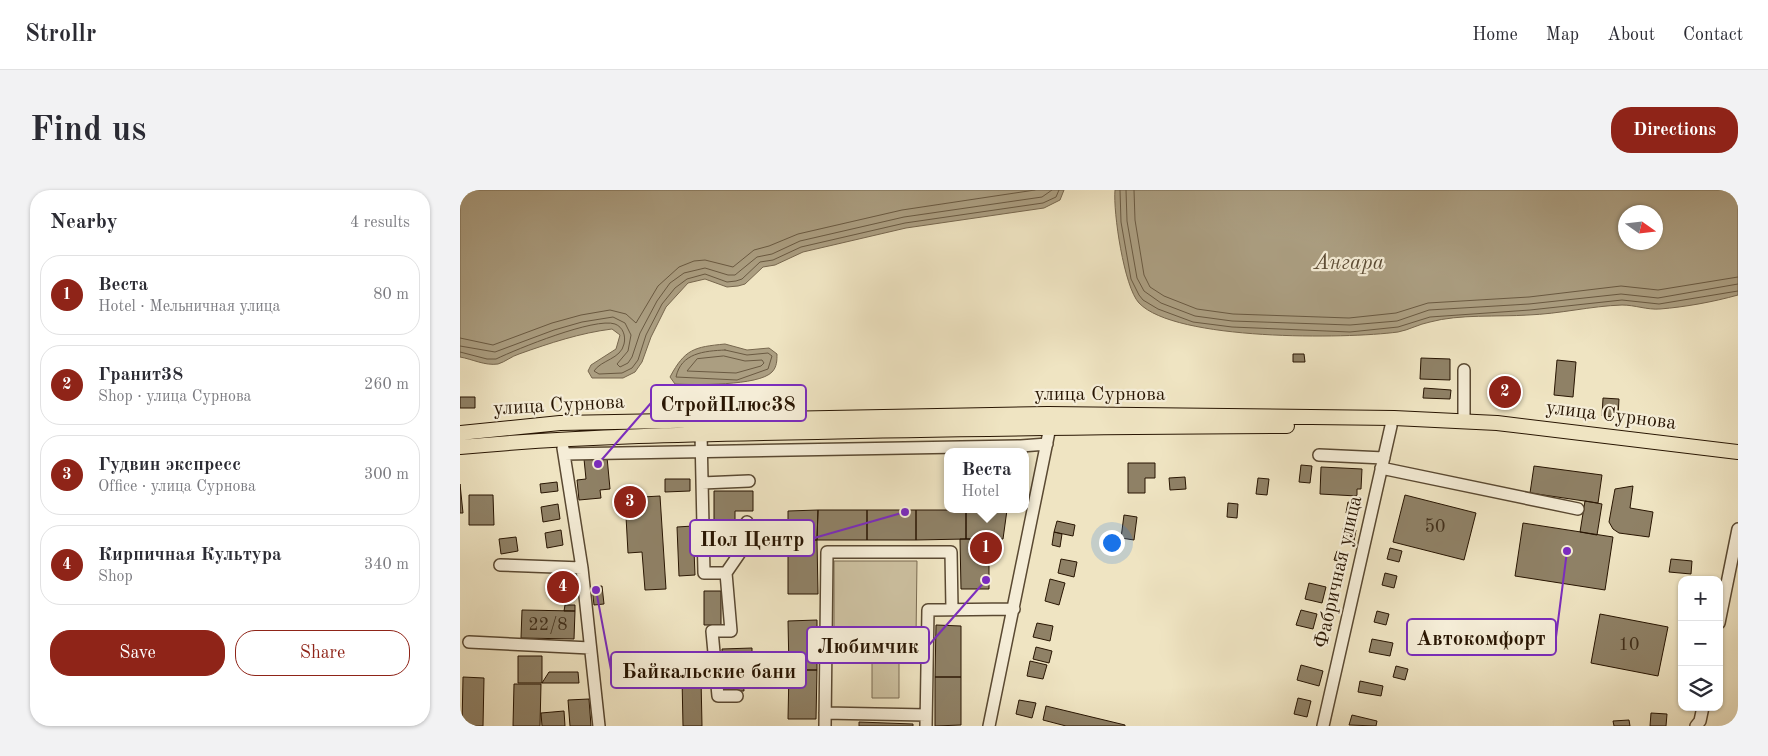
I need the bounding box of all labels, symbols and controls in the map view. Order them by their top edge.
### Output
text: Strollr [25,23,96,47]
text: Home [1472,26,1518,44]
text: Map [1546,26,1579,44]
text: About [1607,26,1655,44]
text: Contact [1683,26,1743,44]
button: Directions [1611,107,1738,153]
text: Find us [30,113,146,148]
north arrow [1618,205,1663,250]
text: Nearby [50,212,118,233]
text: 4 results [350,215,410,231]
water label: Ангара [1313,253,1384,274]
text: Веста [98,276,148,295]
text: 1 [62,287,72,303]
text: 80 m [373,287,409,303]
text: Hotel · Мельничная улица [98,299,281,315]
text: Гранит38 [98,366,183,385]
pin: 2 [1489,373,1521,411]
text: 2 [62,377,72,393]
text: 260 m [364,377,409,393]
callout: СтройПлюс38 [651,385,806,421]
street label: улица Сурнова [1034,385,1166,405]
text: Shop · улица Сурнова [98,389,251,405]
street label: улица Сурнова [493,393,625,419]
text: СтройПлюс38 [660,395,796,416]
street label: улица Сурнова [1545,398,1678,434]
popup [944,448,1029,513]
text: Гудвин экспресс [98,456,241,475]
text: Веста [961,461,1012,480]
text: 3 [62,467,72,483]
text: 300 m [364,467,409,483]
text: Office · улица Сурнова [98,479,256,495]
pin: 3 [614,483,646,521]
text: Hotel [961,484,999,500]
street label: Фабричная улица [1312,494,1366,650]
house number: 50 [1425,518,1445,536]
callout: Пол Центр [690,520,814,556]
pin: 1 [970,529,1002,567]
text: Пол Центр [700,530,804,551]
your location [1099,530,1125,556]
text: Кирпичная Культура [98,546,282,565]
text: 4 [62,557,72,573]
text: 340 m [364,557,409,573]
pin: 4 [547,568,579,606]
text: Shop [98,569,133,585]
map controls [1678,576,1723,711]
button: + [1678,576,1723,621]
house number: 22/8 [528,616,568,634]
callout: Автокомфорт [1407,619,1556,655]
button: − [1678,621,1723,666]
callout: Любимчик [807,627,929,663]
text: Автокомфорт [1416,629,1546,650]
button: Save [50,630,225,676]
button: Share [235,630,410,676]
house number: 10 [1619,636,1639,654]
text: Любимчик [817,637,919,658]
callout: Байкальские бани [611,652,806,688]
text: Байкальские бани [622,662,796,683]
button: layers [1678,666,1723,711]

